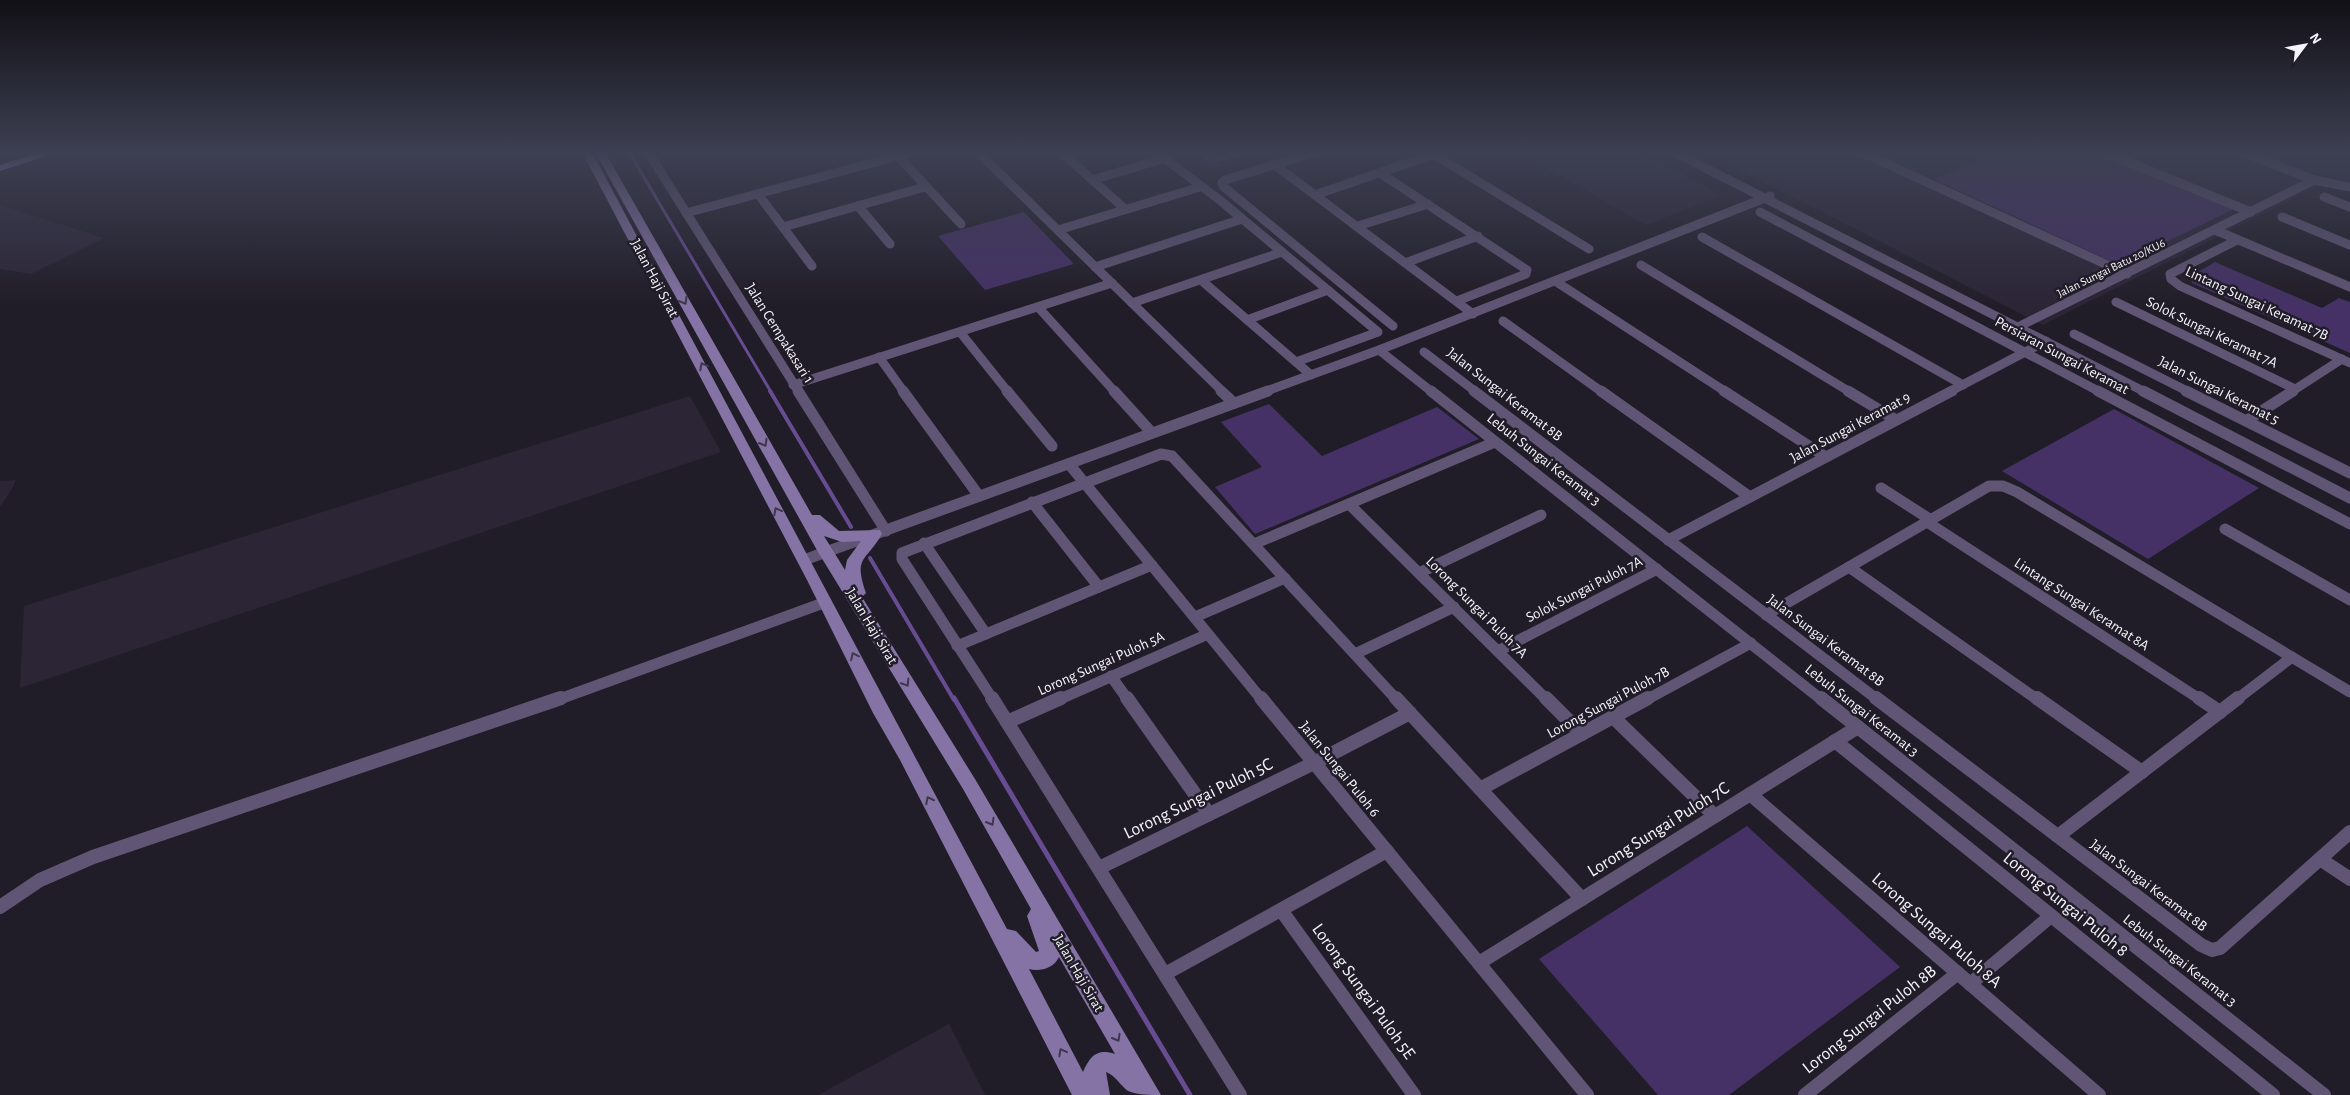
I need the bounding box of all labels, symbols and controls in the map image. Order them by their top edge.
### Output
north arrow [2280,20,2330,70]
text: N [2307,31,2324,46]
street label: Jalan Sungai Batu 20/KU6 [2055,236,2167,299]
street label: Jalan Haji Sirat [628,237,681,320]
street label: Lintang Sungai Keramat 7B [2183,264,2331,343]
street label: Jalan Cempakasari 1 [743,281,816,386]
street label: Solok Sungai Keramat 7A [2144,294,2280,371]
one-way arrow [678,296,688,305]
street label: Persiaran Sungai Keramat [1992,314,2131,397]
street label: Jalan Sungai Keramat 8B [1444,345,1565,444]
street label: Jalan Sungai Keramat 5 [2156,354,2281,427]
one-way arrow [699,362,709,371]
street label: Jalan Sungai Keramat 9 [1788,389,1913,466]
street label: Lebuh Sungai Keramat 3 [1484,410,1603,508]
one-way arrow [758,437,768,446]
one-way arrow [774,507,784,516]
street label: Solok Sungai Puloh 7A [1524,553,1645,625]
street label: Lorong Sungai Puloh 7A [1423,554,1531,661]
street label: Lintang Sungai Keramat 8A [2012,555,2152,654]
street label: Jalan Haji Sirat [843,586,900,667]
street label: Jalan Sungai Keramat 8B [1764,592,1887,689]
street label: Lorong Sungai Puloh 5A [1036,629,1167,698]
one-way arrow [850,652,860,661]
street label: Lebuh Sungai Keramat 3 [1802,661,1921,759]
street label: Lorong Sungai Puloh 7B [1545,664,1672,741]
one-way arrow [900,677,910,686]
street label: Jalan Sungai Puloh 6 [1297,719,1383,820]
street label: Lorong Sungai Puloh 5C [1121,755,1276,843]
street label: Lorong Sungai Puloh 7C [1585,779,1732,881]
one-way arrow [925,796,935,805]
one-way arrow [984,816,994,825]
street label: Jalan Sungai Keramat 8B [2087,837,2210,934]
street label: Lorong Sungai Puloh 8 [2000,849,2131,960]
street label: Lorong Sungai Puloh 8A [1868,870,2005,992]
street label: Lebuh Sungai Keramat 3 [2120,911,2239,1009]
street label: Lorong Sungai Puloh 5E [1308,921,1418,1063]
street label: Jalan Haji Sirat [1051,932,1107,1014]
street label: Lorong Sungai Puloh 8B [1799,962,1940,1077]
one-way arrow [1110,1032,1120,1041]
one-way arrow [1058,1048,1068,1057]

